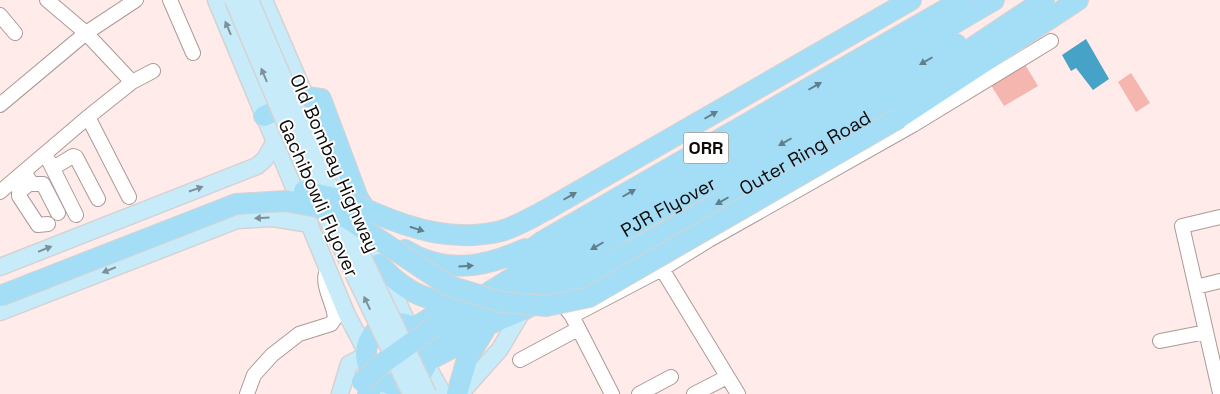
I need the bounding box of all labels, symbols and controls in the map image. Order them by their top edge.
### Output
one-way arrow [223,21,231,35]
one-way arrow [919,57,932,66]
one-way arrow [260,68,268,82]
street label: Old Bombay Highway [284,70,385,256]
one-way arrow [809,81,822,90]
street label: Outer Ring Road [735,105,875,201]
one-way arrow [703,111,718,119]
street label: Gachibowli Flyover [273,115,365,281]
road number: ORR [684,132,728,164]
one-way arrow [778,138,792,147]
street label: PJR Flyover [616,171,720,243]
one-way arrow [189,185,204,192]
one-way arrow [622,188,635,197]
one-way arrow [563,192,577,200]
one-way arrow [715,196,729,205]
one-way arrow [253,215,269,223]
one-way arrow [410,225,425,233]
one-way arrow [590,242,603,251]
one-way arrow [38,244,52,252]
one-way arrow [459,261,475,269]
one-way arrow [101,267,116,274]
one-way arrow [363,296,371,310]

